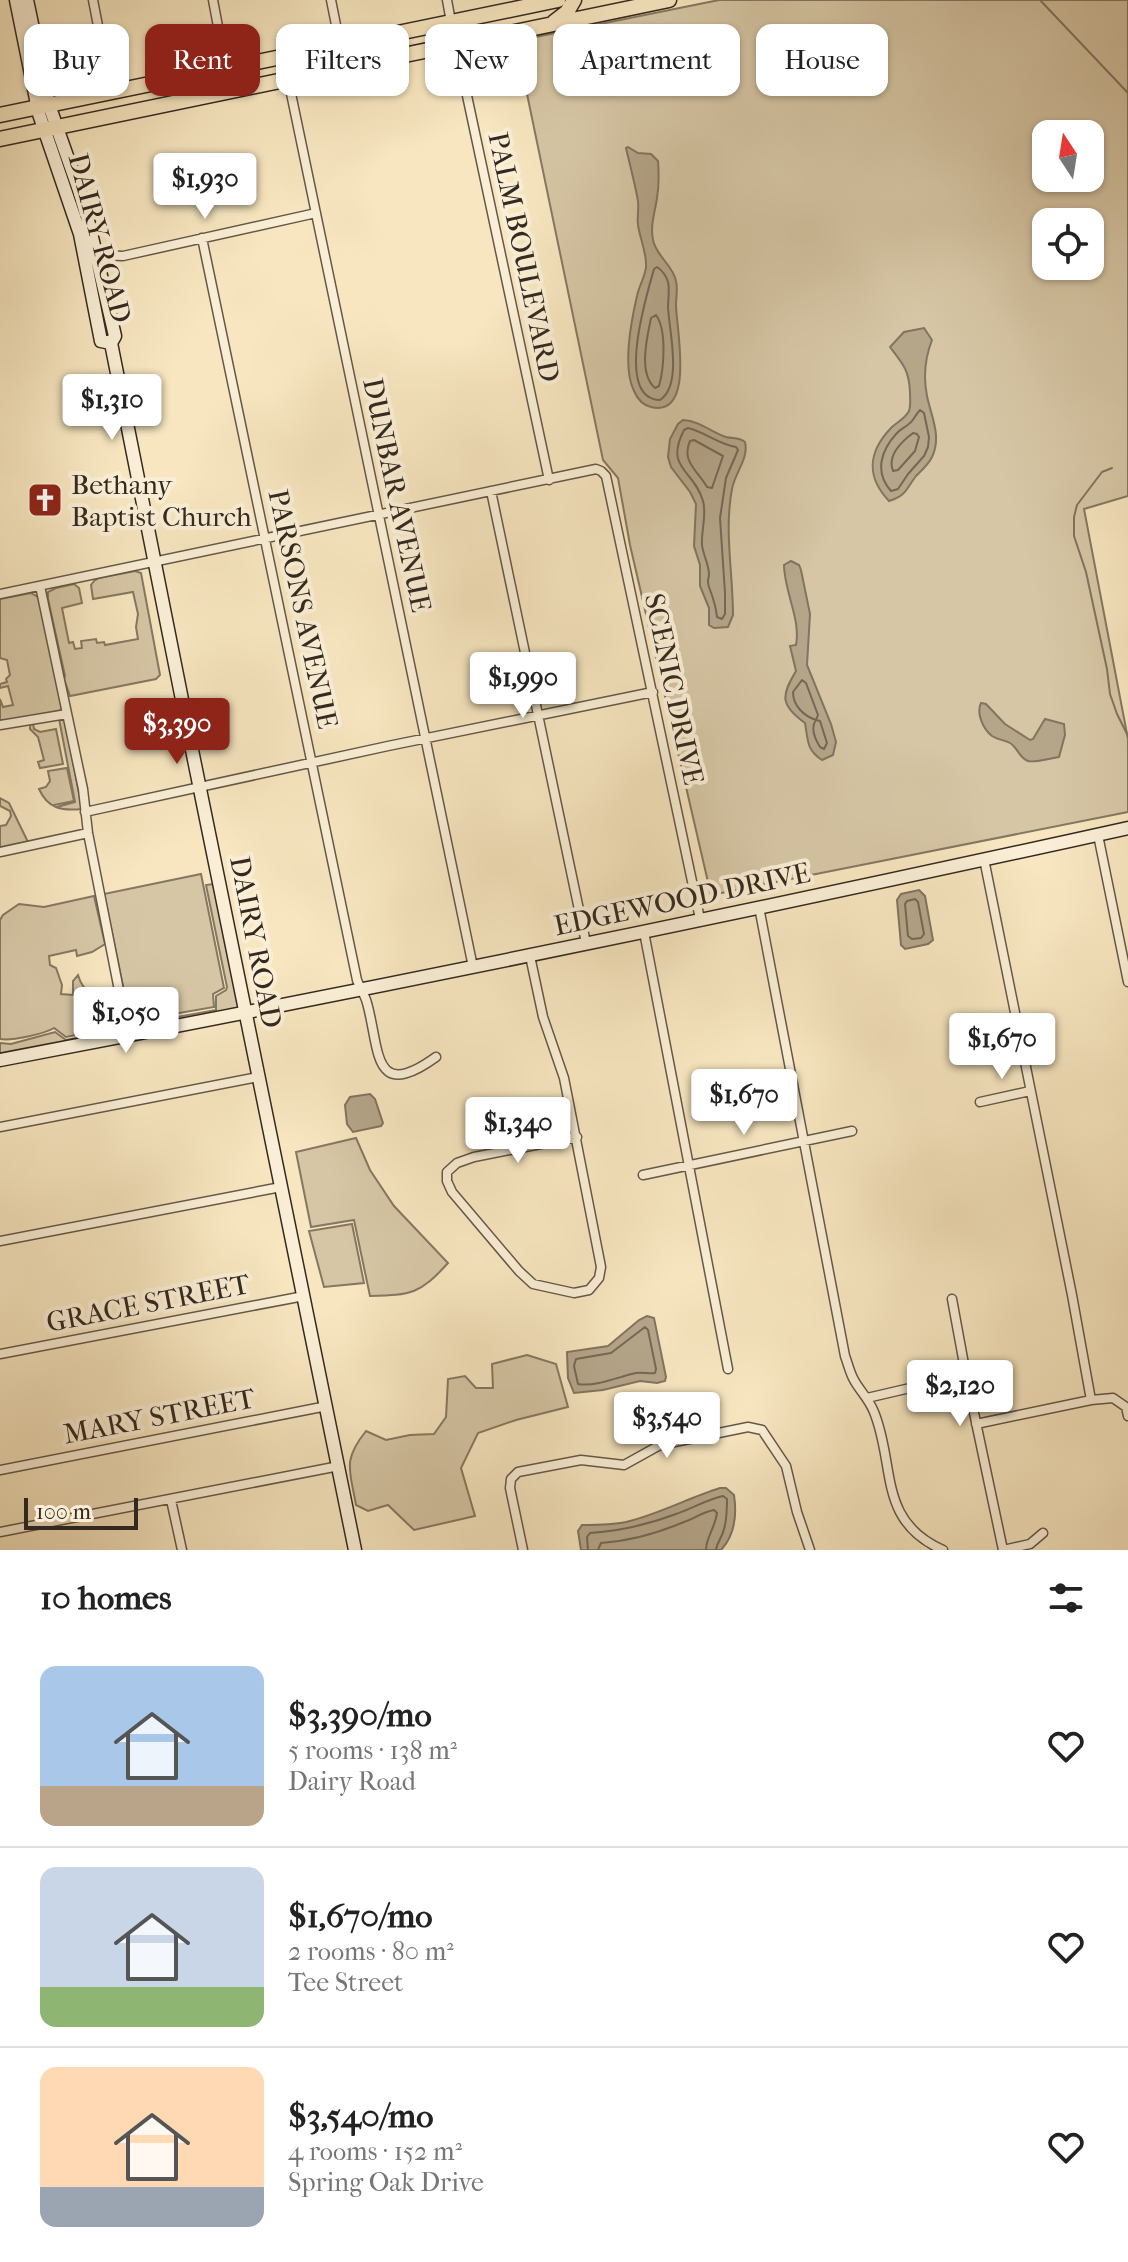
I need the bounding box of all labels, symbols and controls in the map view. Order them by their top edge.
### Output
chip: Buy [24,24,129,96]
chip: Rent [145,24,260,96]
chip: Filters [276,24,409,96]
chip: New [425,24,537,96]
chip: Apartment [553,24,740,96]
chip: House [756,24,888,96]
north arrow [1032,120,1104,192]
map controls [1032,120,1104,280]
street label: PALM BOULEVARD [481,129,567,385]
street label: DAIRY ROAD [62,150,138,326]
pin: $1,930 [140,153,270,221]
text: $1,930 [171,163,239,194]
button: locate [1032,208,1104,280]
pin: $1,310 [47,374,177,442]
street label: DUNBAR AVENUE [356,375,438,615]
text: $1,310 [81,384,143,415]
place label: Bethany Baptist Church [71,468,252,533]
church icon: Bethany Baptist Church [26,481,64,519]
street label: PARSONS AVENUE [261,486,345,732]
street label: SCENIC DRIVE [638,590,710,788]
pin: $1,990 [458,652,588,720]
text: $1,990 [488,662,558,693]
pin: $3,390 [112,698,242,766]
text: $3,390 [143,708,211,739]
street label: DAIRY ROAD [223,853,289,1031]
street label: EDGEWOOD DRIVE [551,856,813,942]
pin: $1,050 [61,987,191,1055]
text: $1,050 [92,997,160,1028]
pin: $1,670 [937,1013,1067,1081]
text: $1,670 [967,1023,1037,1054]
pin: $1,670 [679,1069,809,1137]
text: $1,670 [709,1079,779,1110]
pin: $1,340 [453,1097,583,1165]
text: $1,340 [483,1107,553,1138]
street label: GRACE STREET [44,1267,253,1339]
pin: $2,120 [895,1360,1025,1428]
text: $2,120 [925,1370,995,1401]
street label: MARY STREET [60,1381,259,1451]
pin: $3,540 [602,1392,732,1460]
text: $3,540 [632,1402,702,1433]
scale bar [24,1494,138,1530]
text: 100 m [36,1499,91,1525]
icon: filters [1044,1576,1088,1620]
text: 10 homes [40,1578,171,1618]
text: $3,390/mo [288,1695,432,1735]
icon: home [104,1698,200,1794]
icon: heart [1044,1724,1088,1768]
text: 5 rooms · 138 m² [288,1735,457,1766]
text: Dairy Road [288,1766,416,1797]
text: $1,670/mo [288,1896,433,1936]
icon: home [104,1899,200,1995]
icon: heart [1044,1925,1088,1969]
text: 2 rooms · 80 m² [288,1936,454,1967]
text: Tee Street [288,1967,403,1998]
text: $3,540/mo [288,2096,433,2136]
icon: home [104,2099,200,2195]
icon: heart [1044,2125,1088,2169]
text: 4 rooms · 152 m² [288,2136,462,2167]
text: Spring Oak Drive [288,2167,484,2198]

